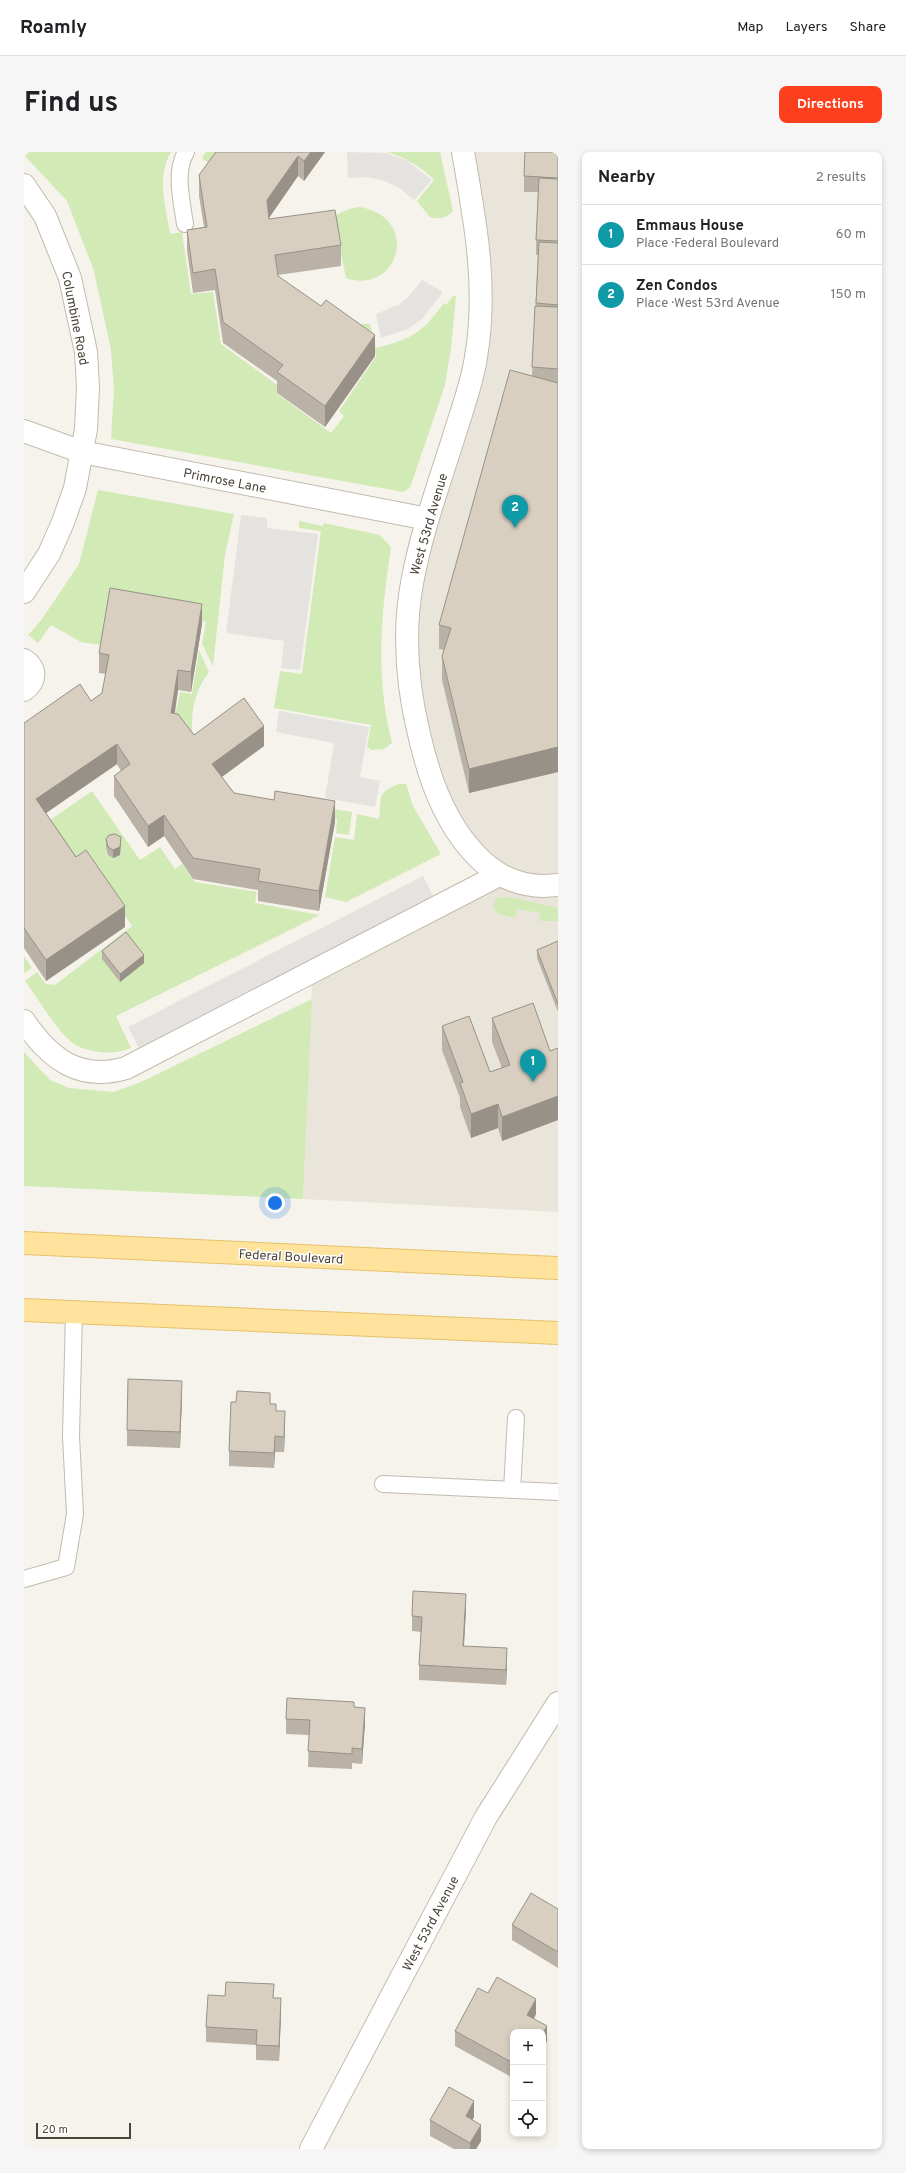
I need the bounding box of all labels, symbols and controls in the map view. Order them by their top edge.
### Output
text: Roamly [20,16,87,40]
text: Map [737,19,763,36]
text: Layers [785,19,827,36]
text: Share [849,19,886,36]
text: Find us [24,86,118,122]
button: Directions [779,86,882,123]
text: Nearby [598,167,655,189]
text: 2 results [816,170,866,186]
text: Emmaus House [636,217,744,236]
text: 1 [608,227,614,243]
text: 60 m [836,227,866,243]
text: Place · Federal Boulevard [636,236,779,252]
street label: Columbine Road [57,270,91,367]
text: Zen Condos [636,277,718,296]
text: 2 [607,287,615,303]
text: 150 m [831,287,866,303]
text: Place · West 53rd Avenue [636,296,779,312]
street label: Primrose Lane [182,466,268,498]
street label: West 53rd Avenue [408,472,452,577]
pin: 2 [502,495,528,528]
pin: 1 [520,1049,546,1082]
your location [265,1193,285,1213]
street label: Federal Boulevard [238,1247,344,1269]
street label: West 53rd Avenue [400,1874,464,1974]
map controls [510,2029,546,2137]
button: + [510,2029,546,2065]
button: − [510,2065,546,2101]
button: locate [510,2101,546,2137]
scale bar [36,2121,131,2140]
text: 20 m [42,2123,68,2137]

